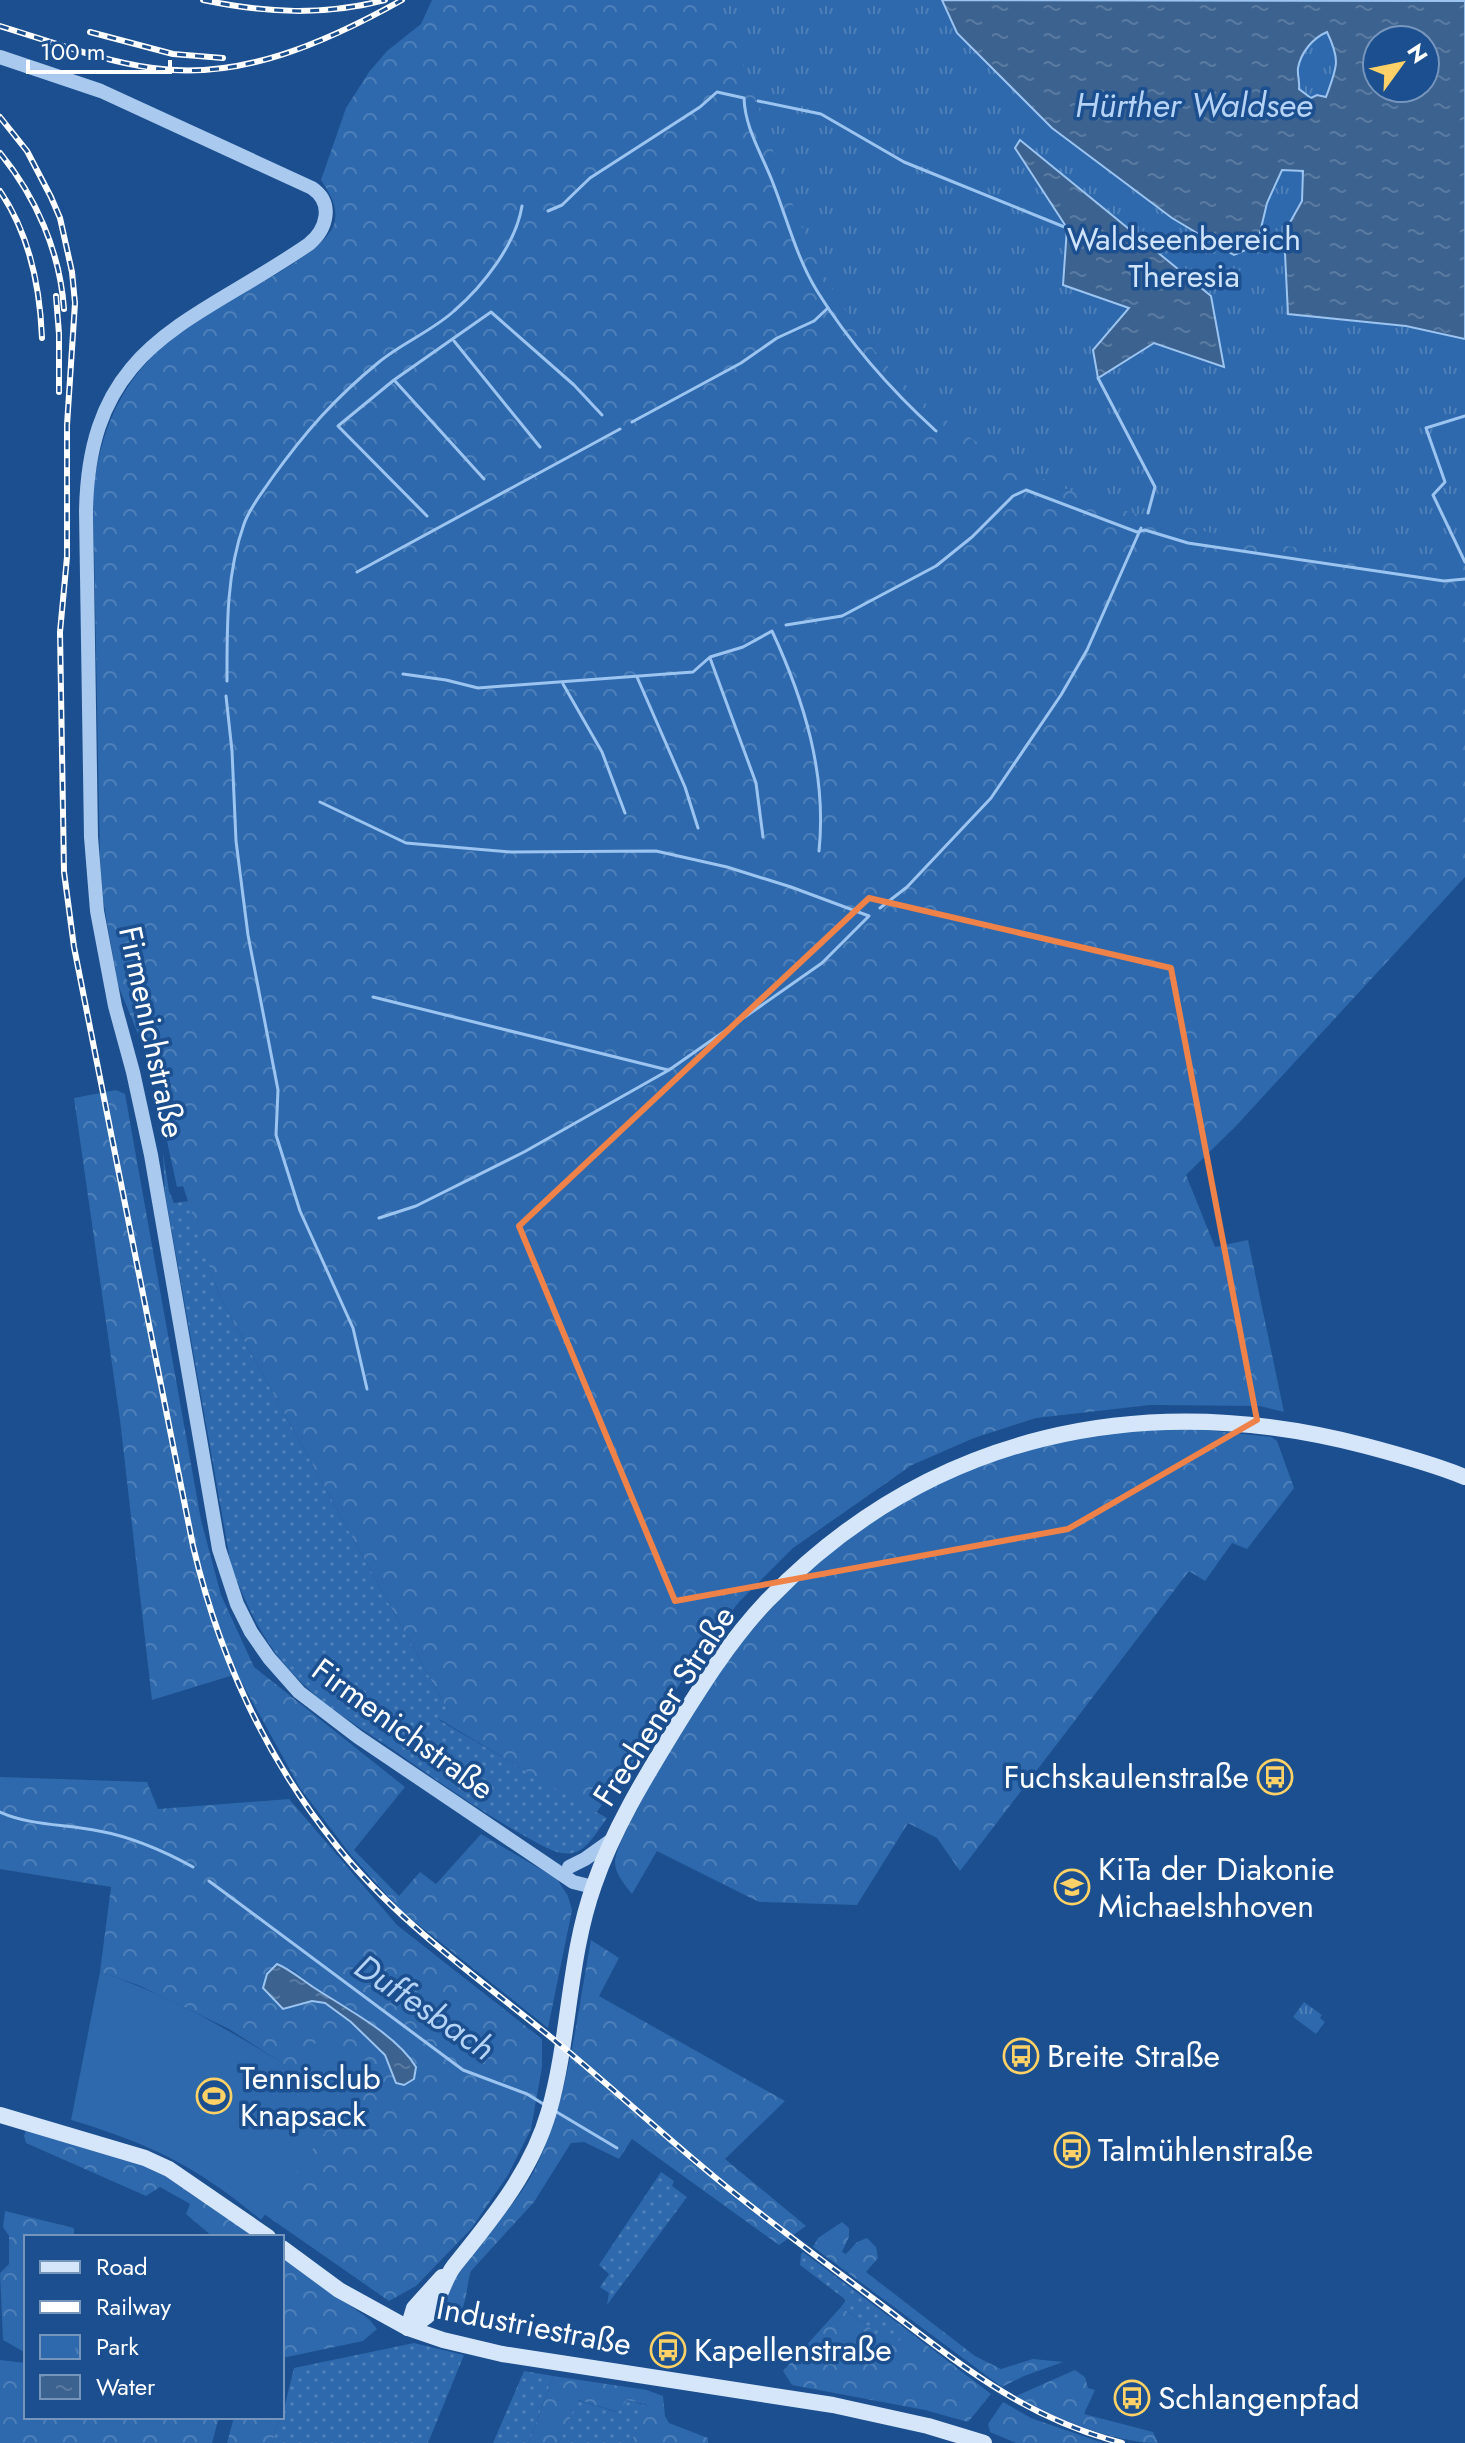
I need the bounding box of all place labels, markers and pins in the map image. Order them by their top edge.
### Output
place label: Fuchskaulenstraße [1003,1754,1249,1800]
bus stop icon: Fuchskaulenstraße [1256,1758,1294,1796]
place label: KiTa der Diakonie Michaelshhoven [1098,1846,1335,1929]
school or university icon: KiTa der Diakonie Michaelshhoven [1053,1868,1091,1906]
place label: Breite Straße [1047,2033,1220,2079]
bus stop icon: Breite Straße [1002,2037,1040,2075]
place label: Tennisclub Knapsack [240,2055,381,2138]
sports icon: Tennisclub Knapsack [195,2077,233,2115]
place label: Talmühlenstraße [1098,2127,1313,2173]
bus stop icon: Talmühlenstraße [1053,2131,1091,2169]
place label: Kapellenstraße [694,2327,892,2373]
bus stop icon: Kapellenstraße [649,2331,687,2369]
place label: Schlangenpfad [1158,2375,1360,2421]
bus stop icon: Schlangenpfad [1113,2379,1151,2417]

